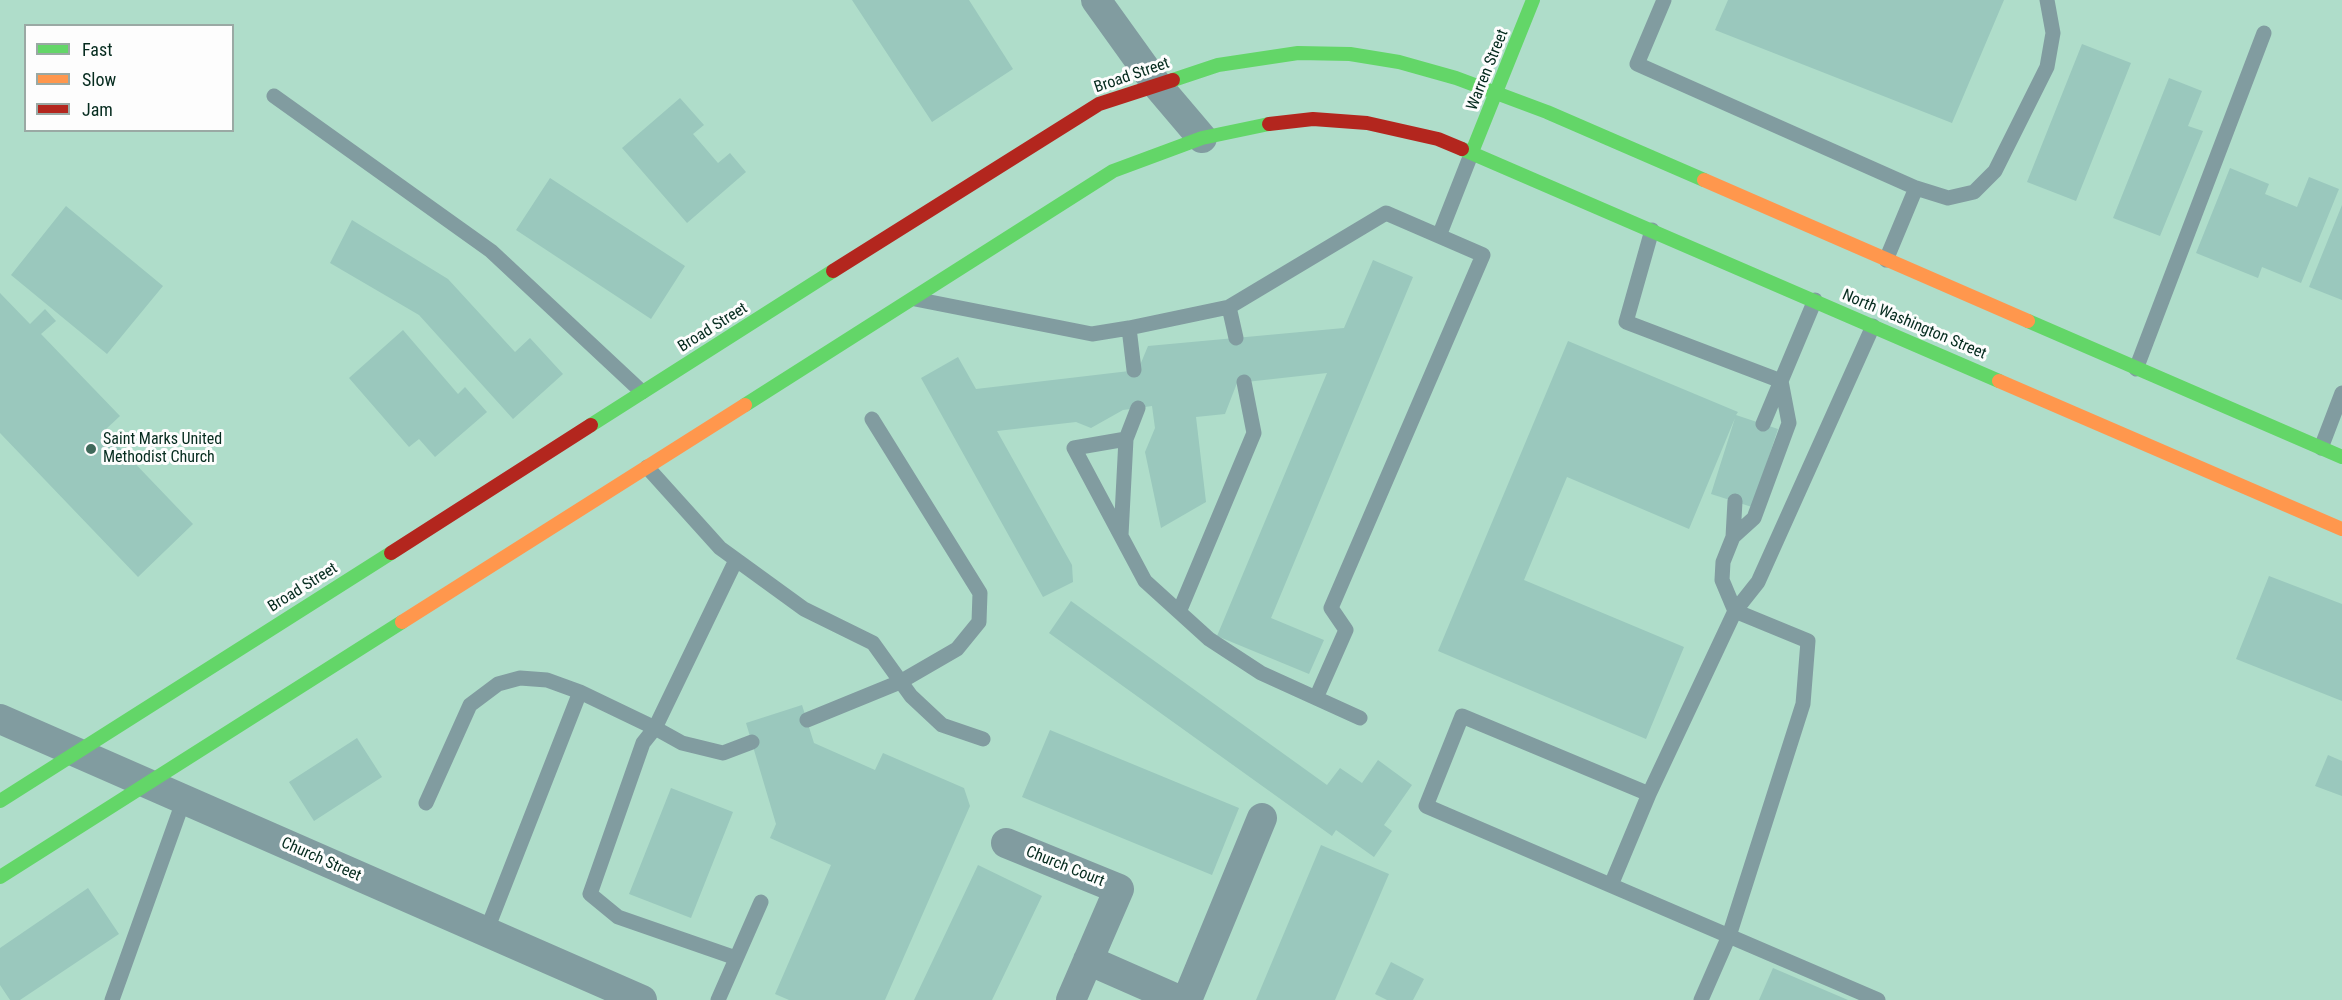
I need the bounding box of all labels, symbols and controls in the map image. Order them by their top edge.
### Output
legend [24,24,234,132]
street label: Warren Street [1463,27,1513,113]
text: Fast [82,39,113,60]
street label: Broad Street [1092,54,1172,98]
text: Slow [82,69,116,90]
text: Jam [82,99,113,120]
street label: North Washington Street [1839,286,1989,364]
street label: Broad Street [675,299,751,357]
place label: Saint Marks United Methodist Church [103,430,222,468]
marker: Saint Marks United Methodist Church [84,442,98,456]
street label: Broad Street [265,559,341,617]
street label: Church Street [278,834,364,886]
street label: Church Court [1023,843,1107,891]

